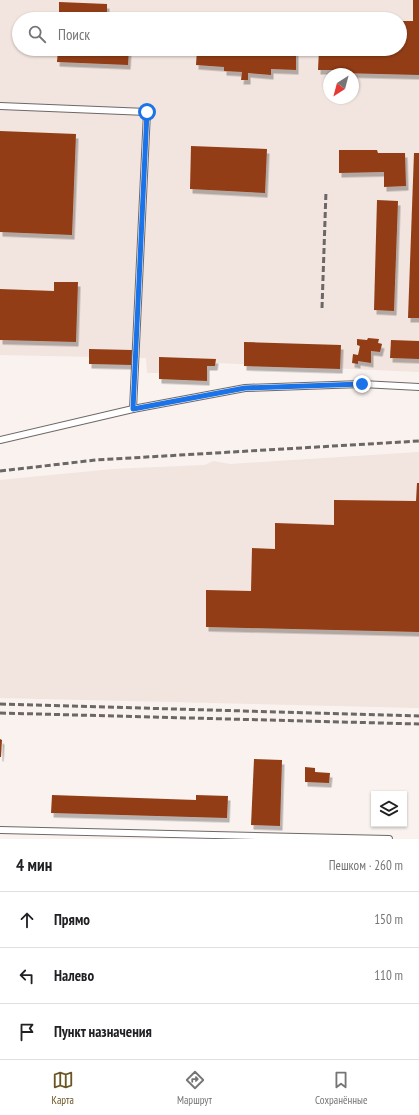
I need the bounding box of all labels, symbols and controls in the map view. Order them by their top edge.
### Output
search box [12,12,407,56]
icon: search [26,23,48,45]
text: Поиск [58,25,90,44]
north arrow [323,68,359,104]
route start [138,103,156,121]
route end [353,375,371,393]
map controls [371,791,407,827]
button: layers [371,791,407,827]
text: 4 мин [16,854,52,876]
text: Пешком · 260 m [329,857,403,874]
icon: ahead [16,909,38,931]
text: Прямо [54,910,90,929]
text: 150 m [374,911,403,928]
icon: left [16,965,38,987]
text: Налево [54,966,94,985]
text: 110 m [374,967,403,984]
icon: arrive [16,1021,38,1043]
text: Пункт назначения [54,1022,152,1041]
tab: Карта [52,1069,74,1107]
tab: Маршрут [177,1069,212,1107]
tab: Сохранённые [315,1069,367,1107]

